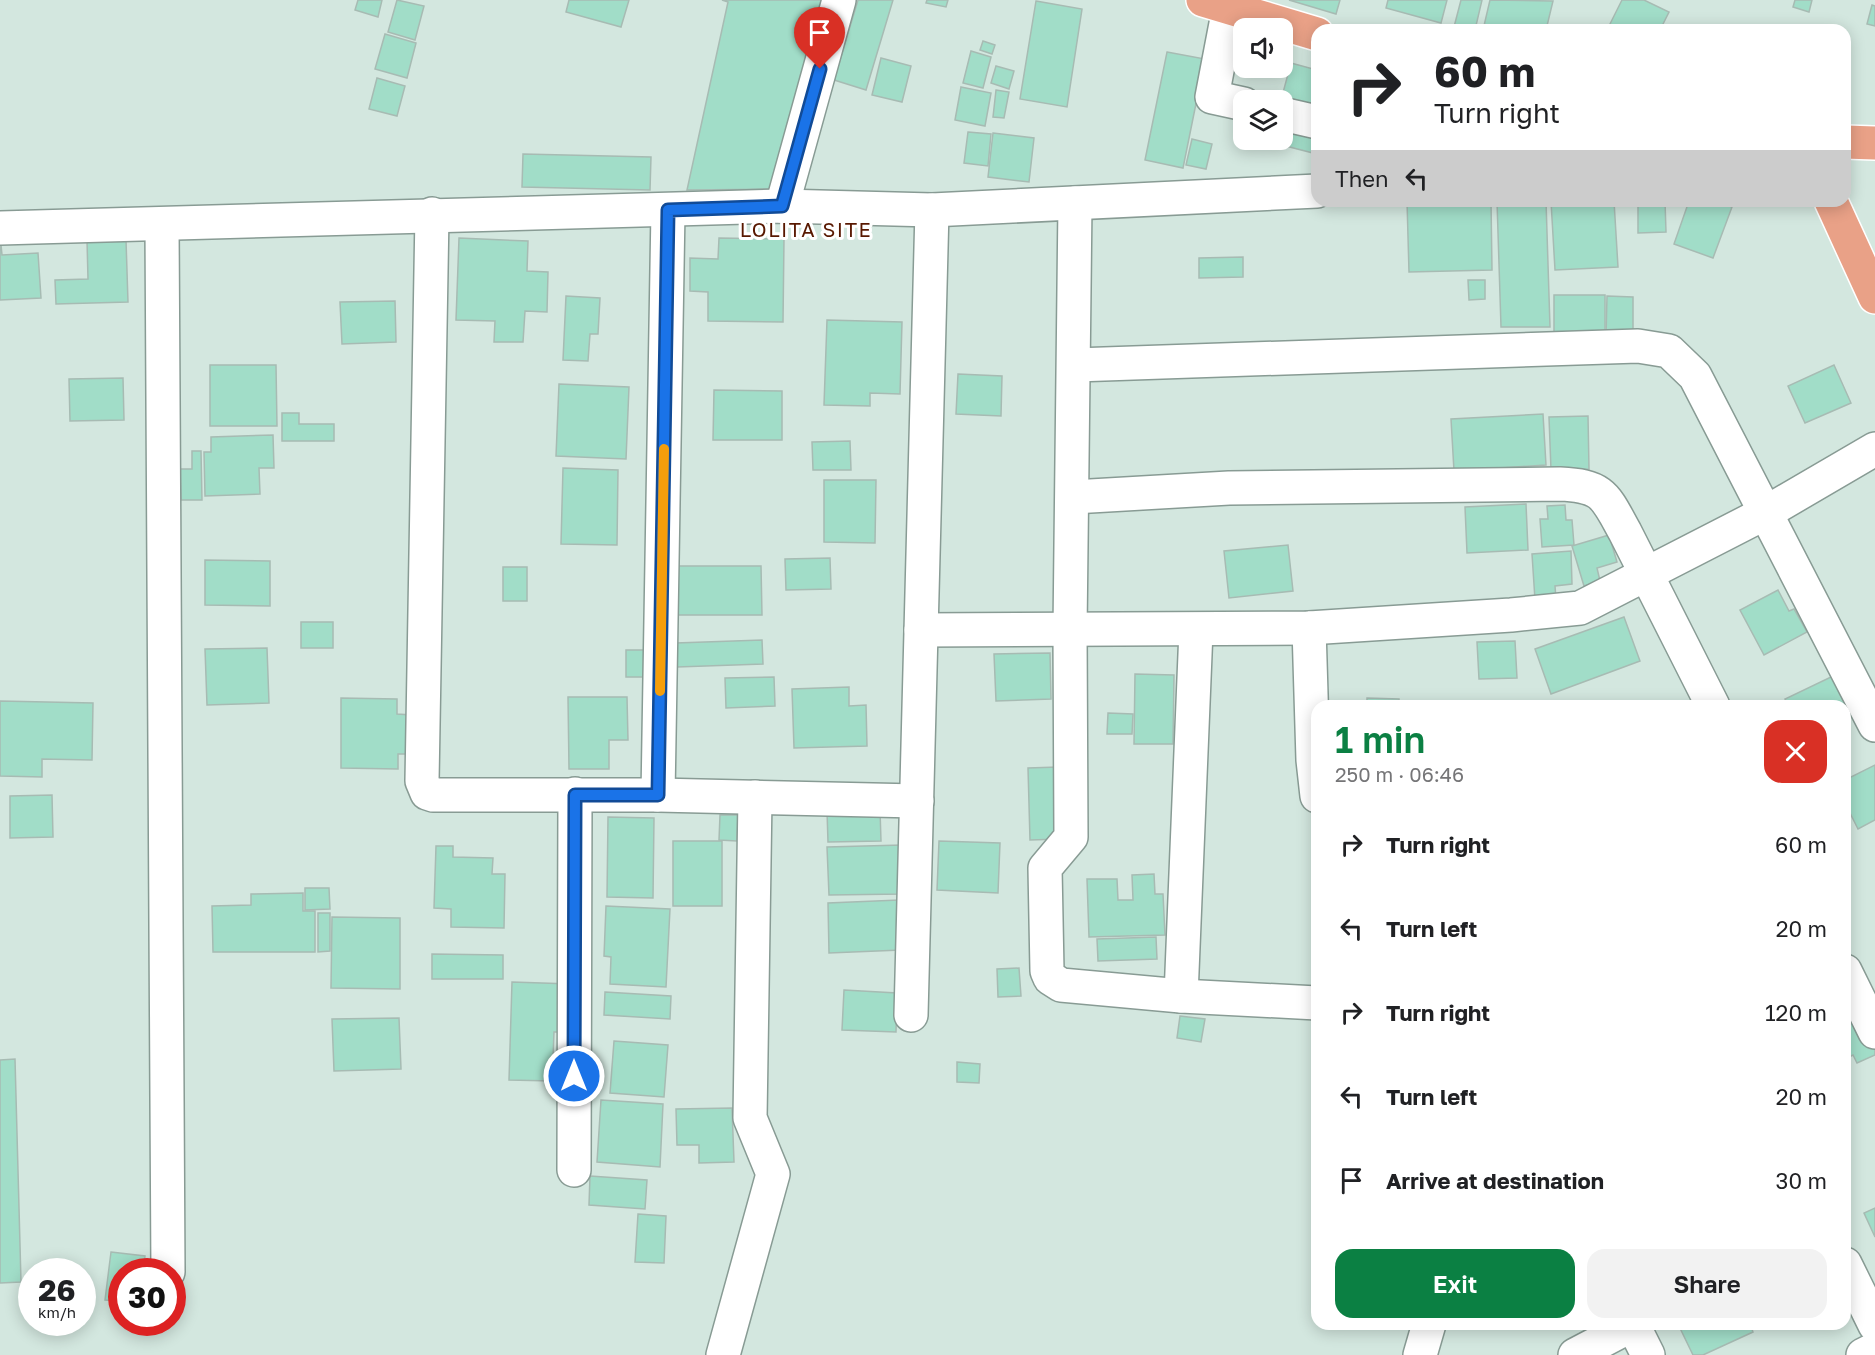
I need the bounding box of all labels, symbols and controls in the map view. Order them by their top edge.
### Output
pin [794,7,845,69]
icon: arrive [803,16,836,49]
map controls [1233,18,1293,150]
button: sound [1233,18,1293,78]
text: 60 m [1434,46,1535,96]
icon: right [1335,48,1413,126]
button: layers [1233,90,1293,150]
text: Turn right [1434,97,1560,129]
icon: left [1400,162,1433,195]
text: Then [1335,165,1388,192]
district label: LOLITA SITE [740,217,872,241]
text: 1 min [1335,718,1425,761]
button: close [1764,720,1827,783]
text: 250 m · 06:46 [1335,762,1464,786]
icon: right [1335,828,1368,861]
text: Turn right [1386,831,1490,858]
text: 60 m [1775,831,1827,858]
icon: left [1335,912,1368,945]
text: Turn left [1386,915,1477,942]
text: 20 m [1776,915,1827,942]
icon: right [1335,996,1368,1029]
text: Turn right [1386,999,1490,1026]
text: 120 m [1765,999,1827,1026]
position arrow [542,1044,606,1108]
icon: left [1335,1080,1368,1113]
text: Turn left [1386,1083,1477,1110]
text: 20 m [1776,1083,1827,1110]
icon: arrive [1335,1164,1368,1197]
text: Arrive at destination [1386,1167,1604,1194]
text: 30 m [1776,1167,1827,1194]
button: Exit [1335,1249,1575,1318]
button: Share [1587,1249,1827,1318]
speed limit sign: 30 [108,1258,186,1336]
text: 26 [38,1272,76,1308]
text: km/h [38,1303,76,1321]

